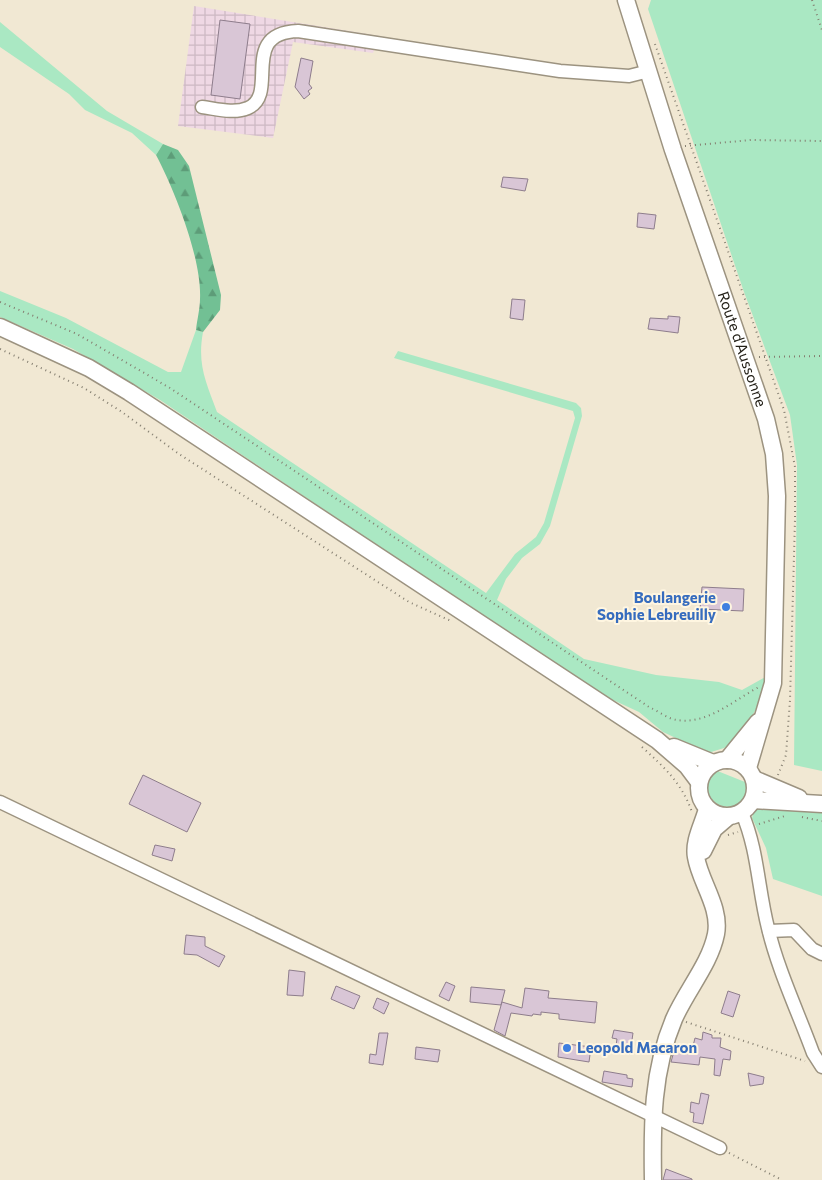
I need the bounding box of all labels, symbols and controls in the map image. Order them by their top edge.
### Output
street label: Route d'Aussonne [715,289,771,409]
place label: Boulangerie Sophie Lebreuilly [597,588,717,623]
marker: Boulangerie Sophie Lebreuilly [720,601,732,613]
place label: Leopold Macaron [577,1038,697,1056]
marker: Leopold Macaron [561,1042,573,1054]

